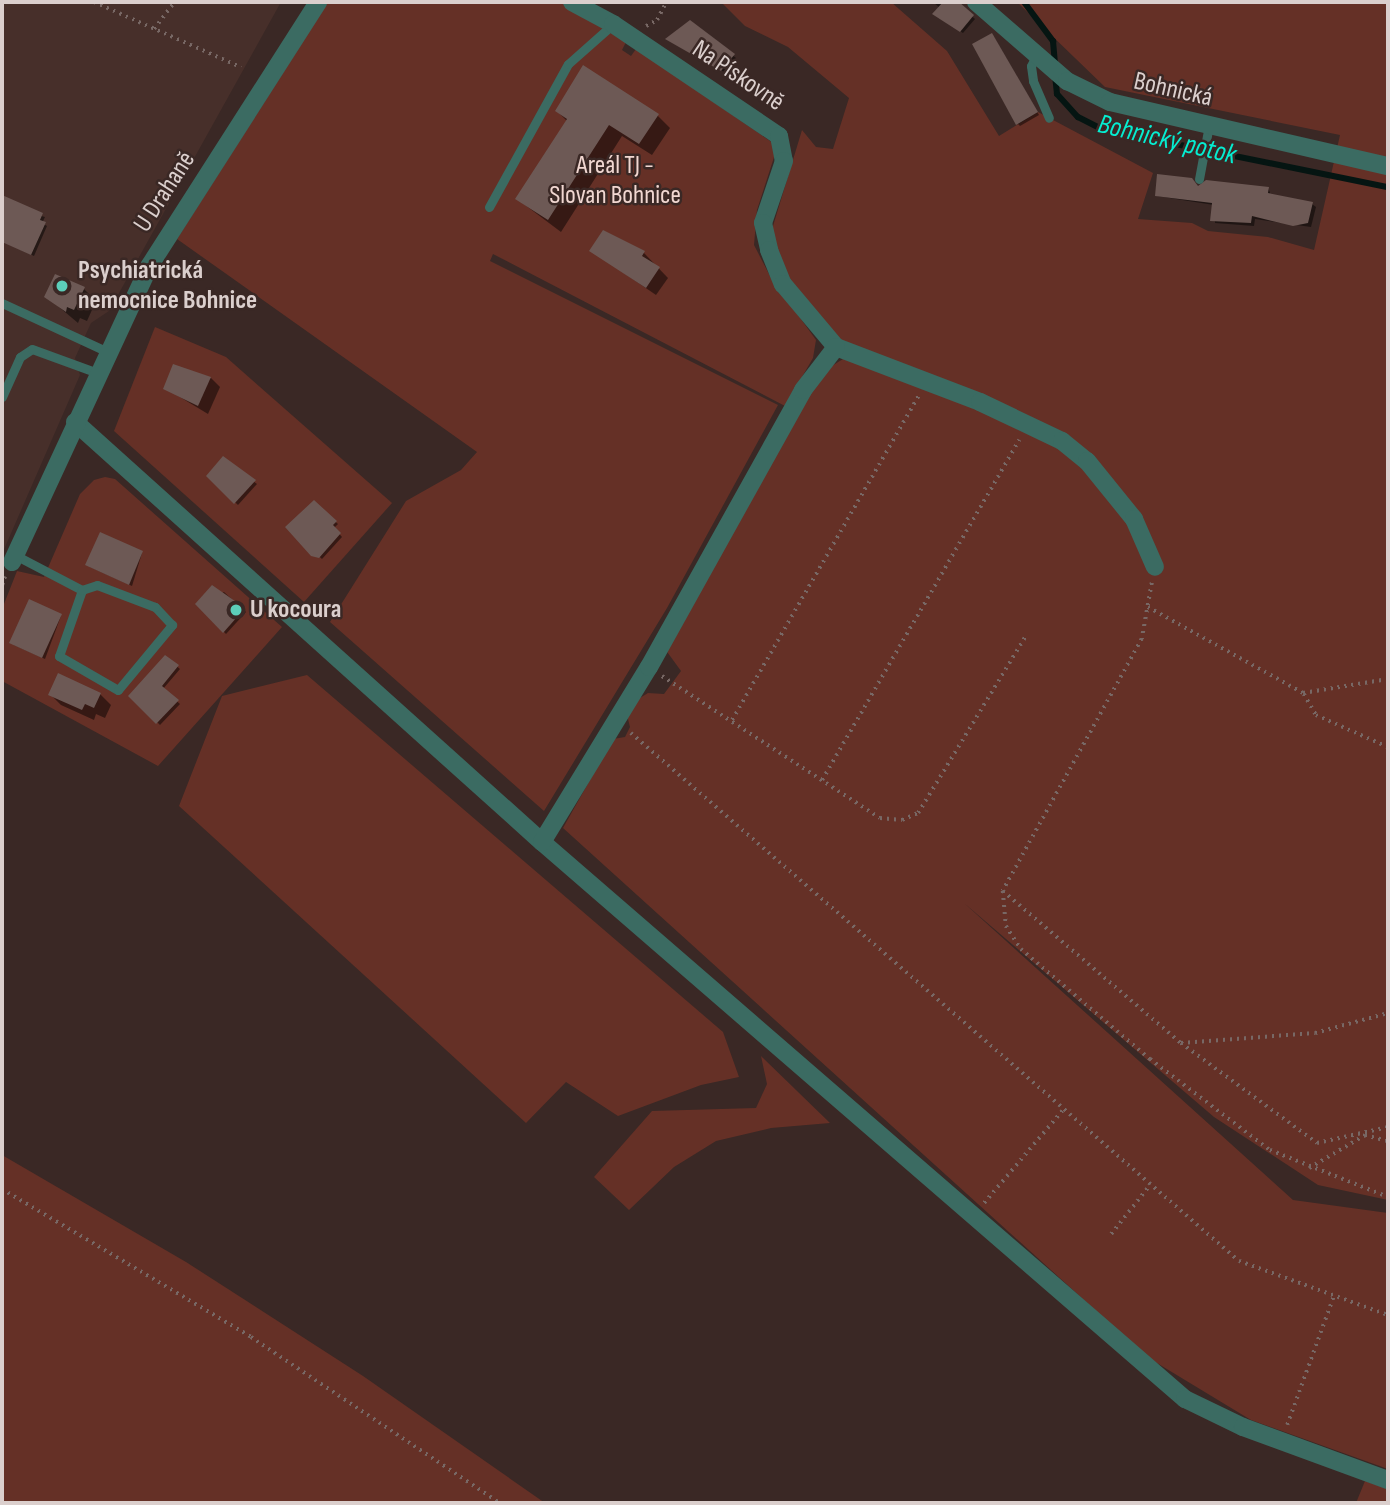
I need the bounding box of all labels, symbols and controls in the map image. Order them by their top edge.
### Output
street label: Na Pískovně [686,34,790,118]
street label: Bohnická [1131,66,1215,114]
water label: Bohnický potok [1094,108,1240,172]
street label: U Drahaně [128,146,202,238]
park label: Areál TJ - Slovan Bohnice [549,150,681,212]
place label: Psychiatrická nemocnice Bohnice [78,255,257,316]
marker: Psychiatrická nemocnice Bohnice [52,276,72,296]
place label: U kocoura [250,594,341,626]
marker: U kocoura [228,602,244,618]

